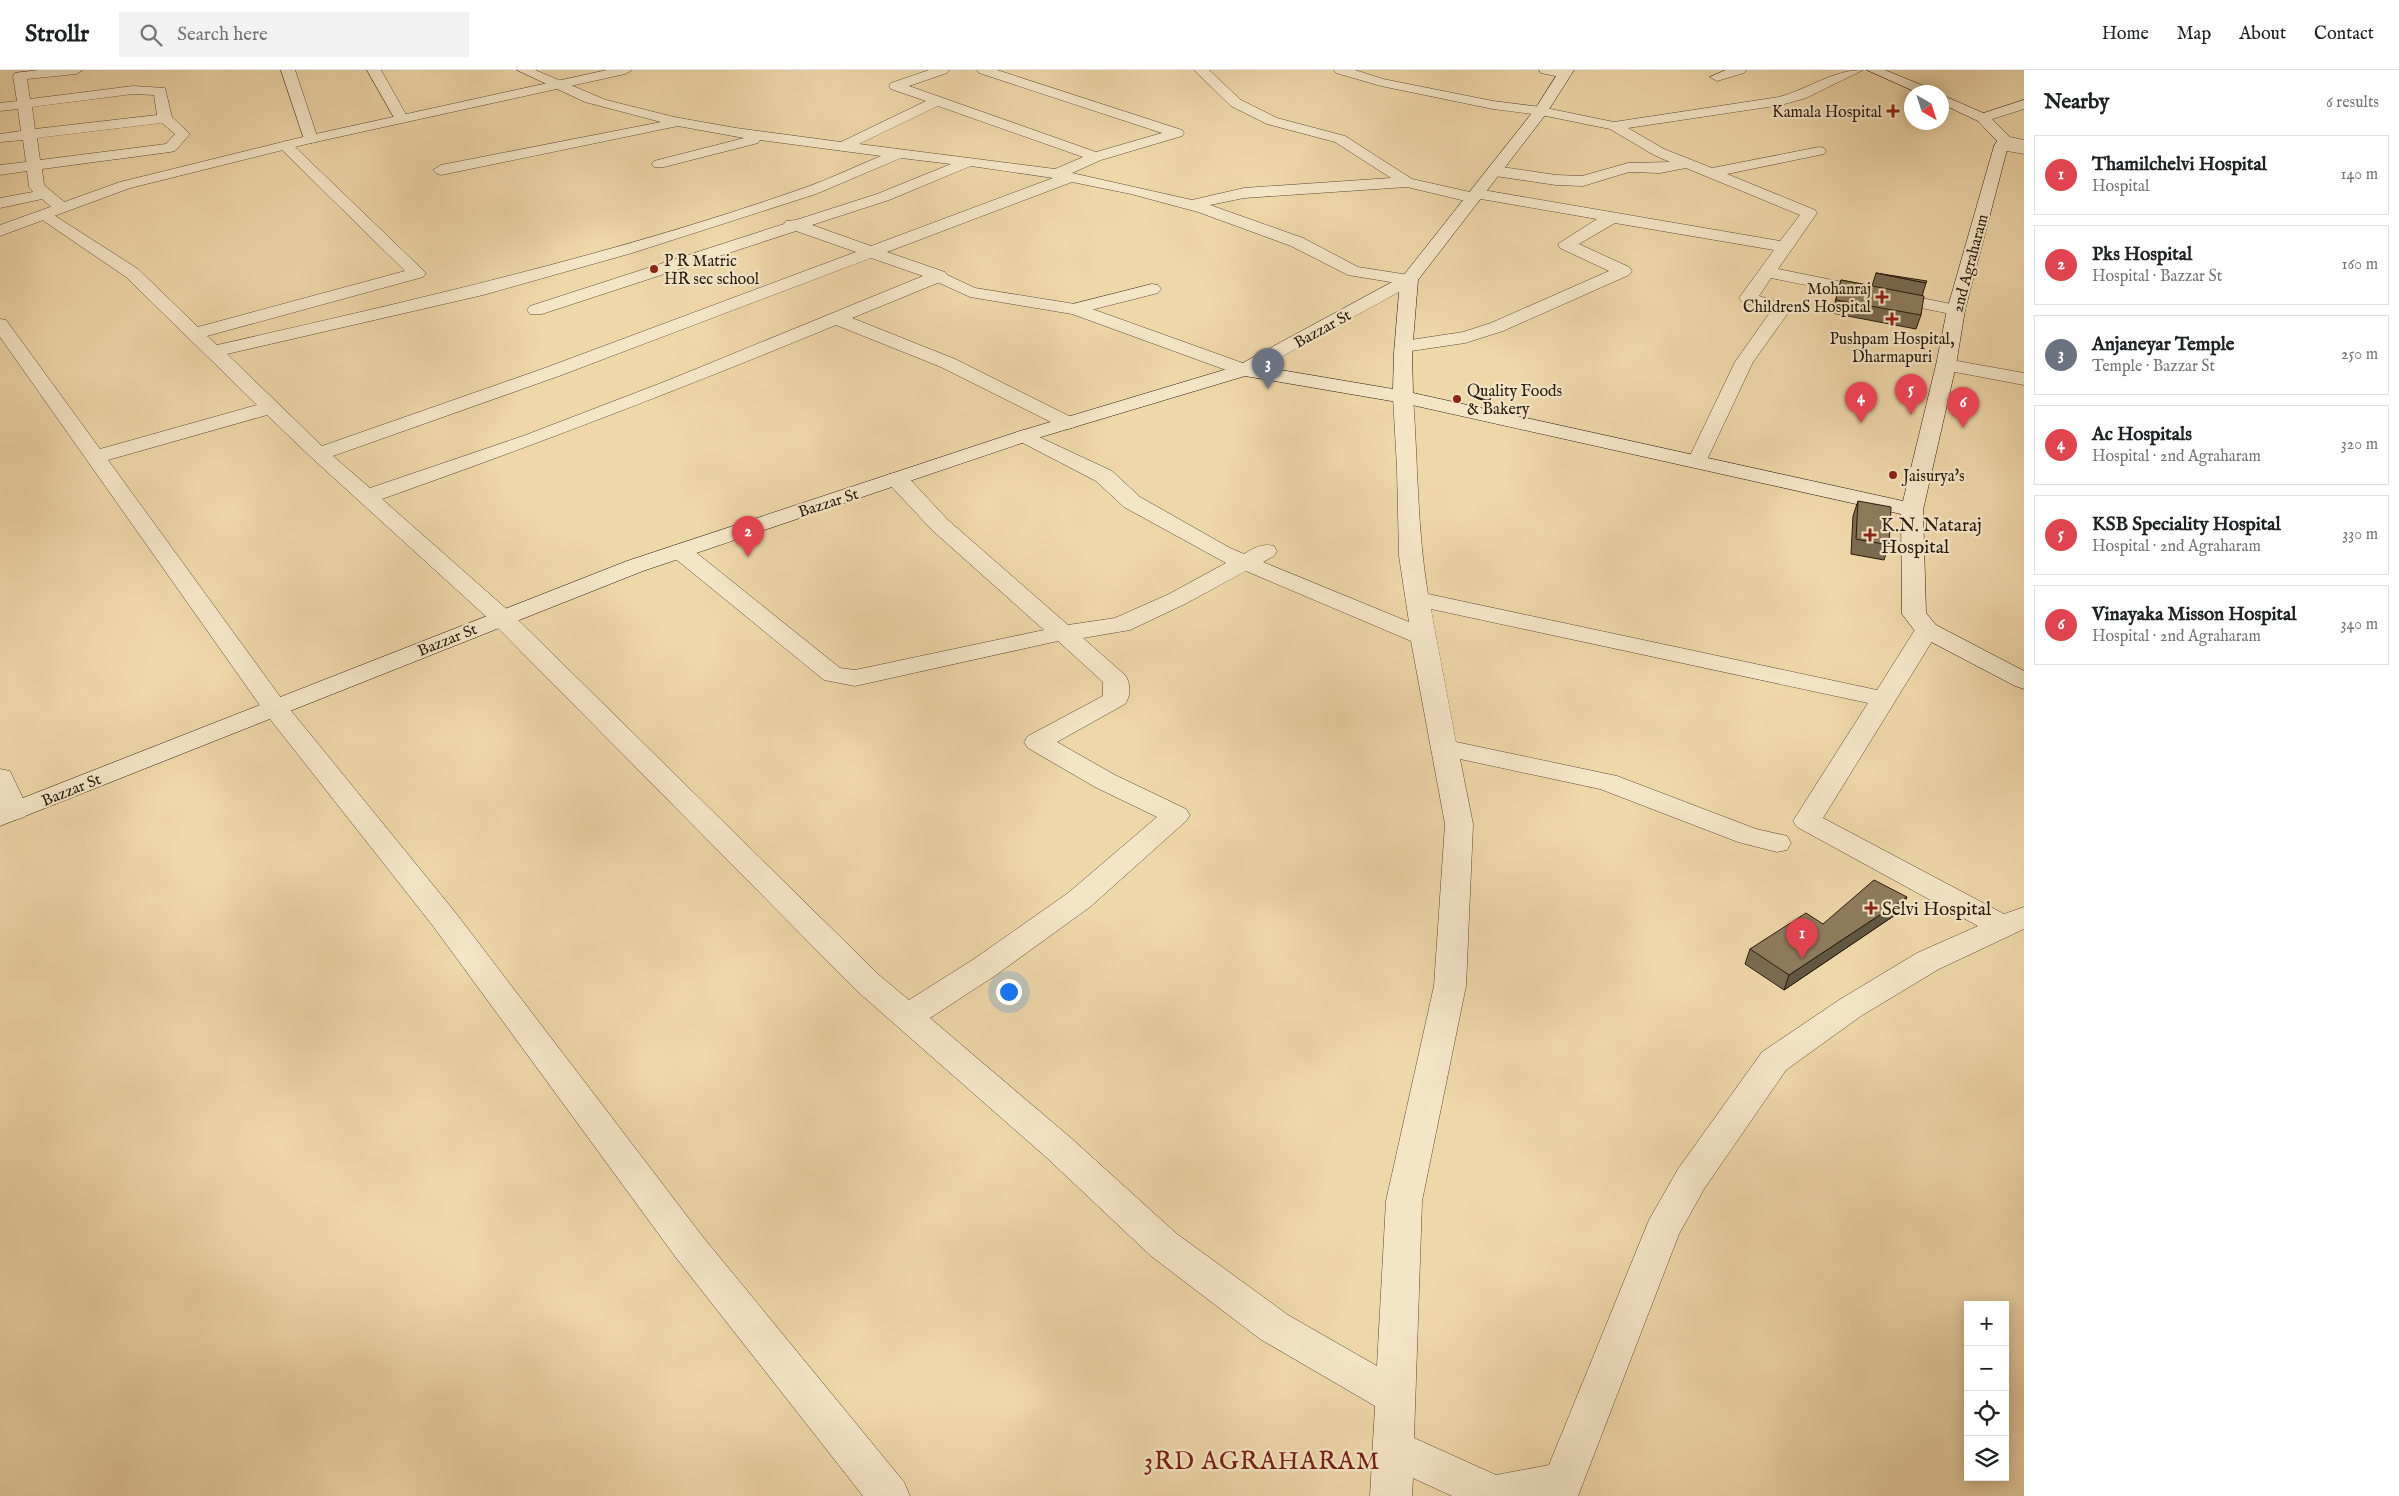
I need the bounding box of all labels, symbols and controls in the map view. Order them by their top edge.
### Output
search box [119,12,469,57]
text: Strollr [25,19,89,50]
icon: search [137,21,165,49]
text: Search here [177,23,268,47]
text: Home [2102,23,2149,46]
text: Map [2177,23,2211,46]
text: About [2239,23,2286,46]
text: Contact [2314,23,2374,46]
north arrow [1904,85,1949,130]
text: Nearby [2044,89,2109,116]
text: 6 results [2326,93,2379,113]
place label: Kamala Hospital [1772,103,1883,123]
marker: Kamala Hospital [1886,104,1900,118]
text: Thamilchelvi Hospital [2092,153,2267,177]
text: 1 [2058,165,2064,185]
text: 140 m [2340,165,2378,185]
text: Hospital [2092,177,2149,197]
street label: 2nd Agraharam [1948,212,1994,315]
text: Pks Hospital [2092,243,2192,267]
place label: P R Matric HR sec school [664,252,760,290]
text: 2 [2057,255,2065,275]
text: 160 m [2342,255,2378,275]
marker: P R Matric HR sec school [648,263,660,275]
text: Hospital · Bazzar St [2092,267,2222,287]
place label: Mohanraj ChildrenS Hospital [1743,280,1872,318]
marker: Mohanraj ChildrenS Hospital [1875,290,1889,304]
street label: Bazzar St [1291,306,1355,354]
marker: Pushpam Hospital, Dharmapuri [1885,312,1899,326]
place label: Pushpam Hospital, Dharmapuri [1830,330,1955,368]
text: Anjaneyar Temple [2092,333,2235,357]
text: 3 [2058,345,2064,365]
text: 250 m [2341,345,2378,365]
pin: 3 [1252,348,1284,389]
text: Temple · Bazzar St [2092,357,2215,377]
pin: 5 [1895,374,1927,415]
place label: Quality Foods & Bakery [1467,382,1563,420]
pin: 4 [1845,382,1877,423]
pin: 6 [1947,387,1979,428]
marker: Quality Foods & Bakery [1451,393,1463,405]
text: Ac Hospitals [2092,423,2192,447]
text: 4 [2057,435,2065,455]
text: 320 m [2341,435,2378,455]
text: Hospital · 2nd Agraharam [2092,447,2261,467]
place label: Jaisurya's [1901,467,1965,487]
marker: Jaisurya's [1887,469,1899,481]
street label: Bazzar St [796,485,862,523]
text: KSB Speciality Hospital [2092,513,2281,537]
place label: K.N. Nataraj Hospital [1881,514,1982,560]
pin: 2 [732,516,764,557]
text: 5 [2058,525,2064,545]
text: 330 m [2342,525,2378,545]
marker: K.N. Nataraj Hospital [1863,528,1877,542]
text: Hospital · 2nd Agraharam [2092,537,2261,557]
text: Vinayaka Misson Hospital [2092,603,2296,627]
text: 6 [2058,615,2064,635]
text: 340 m [2340,615,2378,635]
street label: Bazzar St [415,620,481,662]
text: Hospital · 2nd Agraharam [2092,627,2261,647]
street label: Bazzar St [39,770,105,812]
place label: Selvi Hospital [1882,898,1992,922]
marker: Selvi Hospital [1864,901,1878,915]
pin: 1 [1786,918,1818,959]
your location [996,979,1022,1005]
map controls [1964,1301,2009,1481]
button: + [1964,1301,2009,1346]
button: − [1964,1346,2009,1391]
button: locate [1964,1391,2009,1436]
button: layers [1964,1436,2009,1481]
district label: 3RD AGRAHARAM [1144,1446,1380,1478]

